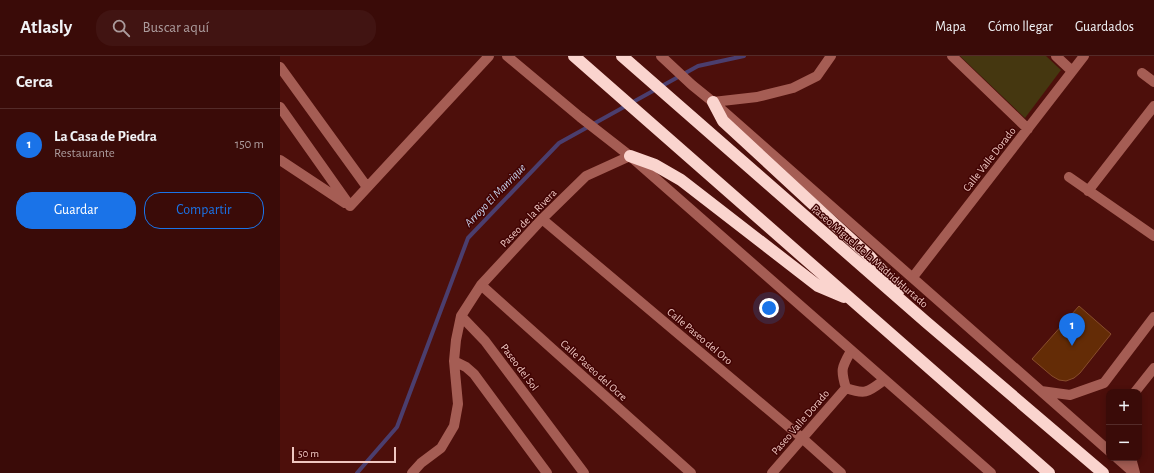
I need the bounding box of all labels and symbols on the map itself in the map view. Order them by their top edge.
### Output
street label: Calle Valle Dorado [961,125,1018,193]
water label: Arroyo El Manrique [461,161,529,230]
street label: Paseo de la Rivera [498,187,559,249]
street label: Paseo Miguel de la Madrid Hurtado [809,203,930,310]
your location [759,298,779,318]
street label: Calle Paseo del Oro [665,306,734,367]
pin: 1 [1059,313,1085,346]
street label: Calle Paseo del Ocre [558,338,629,403]
street label: Paseo del Sol [499,342,541,393]
street label: Paseo Valle Dorado [769,388,831,457]
scale bar [292,445,396,464]

